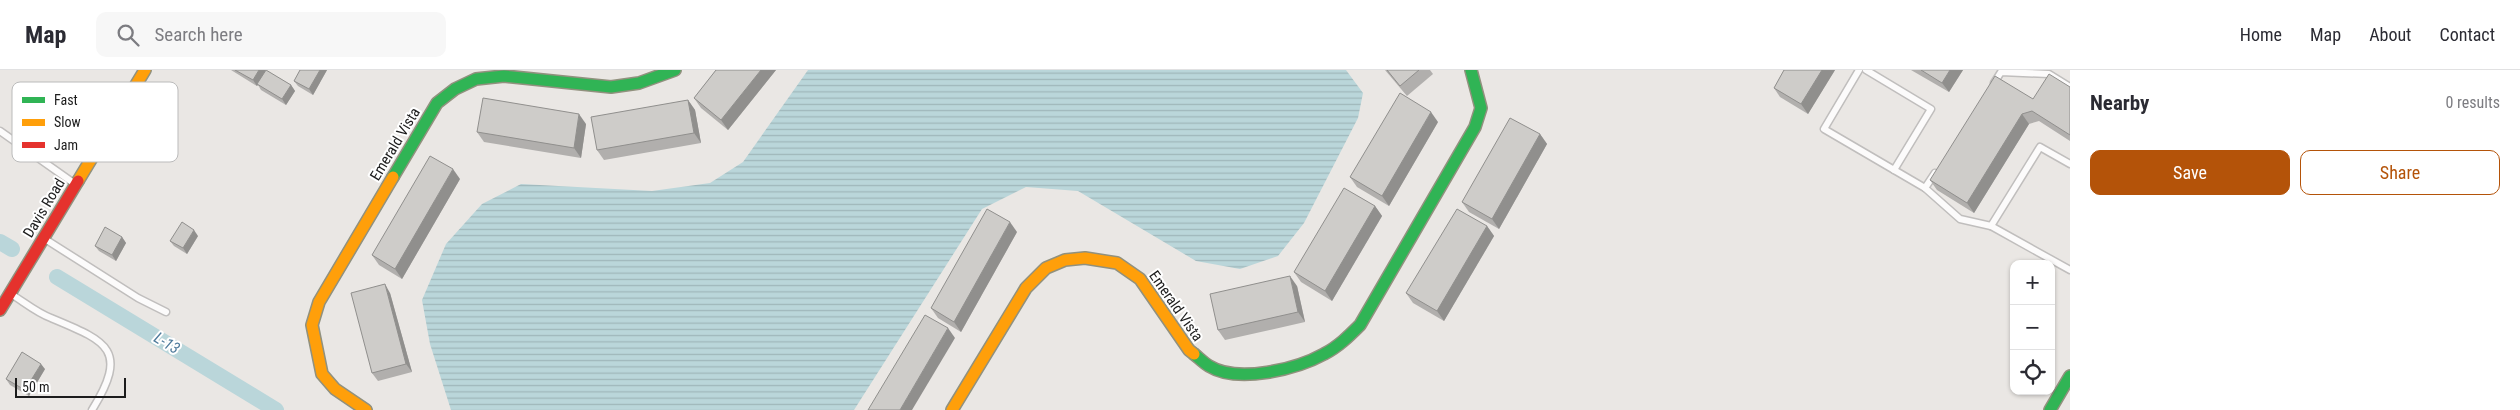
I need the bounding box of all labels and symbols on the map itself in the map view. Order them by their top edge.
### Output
legend [12,82,178,162]
text: Fast [54,92,78,108]
street label: Emerald Vista [366,104,424,184]
text: Slow [54,114,81,130]
text: Jam [54,137,78,153]
street label: Davis Road [19,175,69,241]
street label: Emerald Vista [1145,267,1207,345]
water label: L-13 [151,328,184,358]
scale bar [15,375,126,398]

